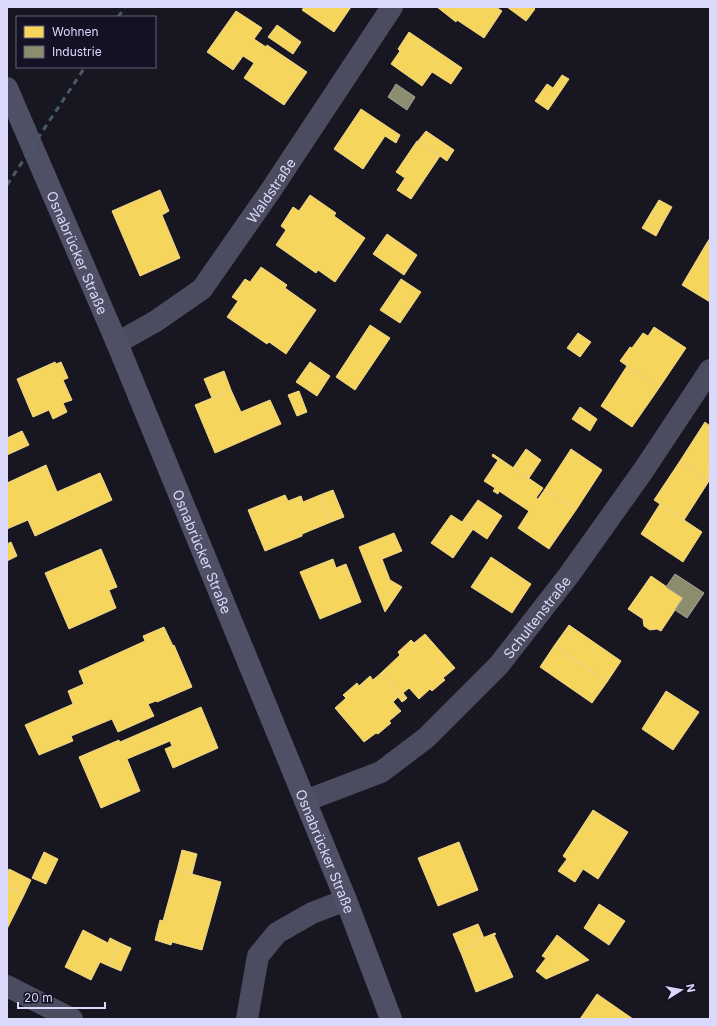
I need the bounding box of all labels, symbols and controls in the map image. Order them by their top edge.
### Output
legend [16,16,156,68]
text: Wohnen [52,24,99,39]
text: Industrie [52,44,102,59]
street label: Waldstraße [242,154,298,226]
street label: Osnabrücker Straße [44,188,112,317]
street label: Osnabrücker Straße [170,487,236,616]
street label: Schultenstraße [499,572,574,662]
street label: Osnabrücker Straße [293,786,359,916]
north arrow [661,970,701,1010]
text: N [683,983,698,994]
scale bar [18,984,105,1010]
text: 20 m [24,990,53,1005]

